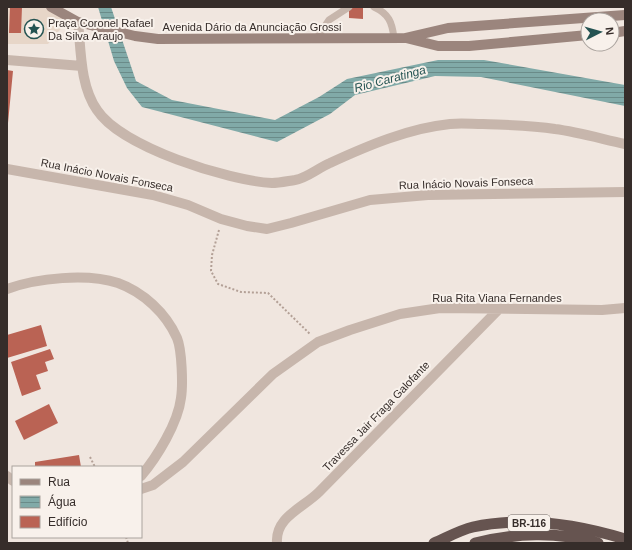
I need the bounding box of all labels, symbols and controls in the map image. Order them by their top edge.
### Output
north arrow [580,12,620,52]
place label: Praça Coronel Rafael Da Silva Araujo [48,17,153,42]
place icon: Praça Coronel Rafael Da Silva Araujo [23,18,45,40]
street label: Avenida Dário da Anunciação Grossi [163,21,341,33]
text: N [604,26,616,36]
water label: Rio Caratinga [353,63,428,95]
street label: Rua Inácio Novais Fonseca [40,156,175,194]
street label: Rua Inácio Novais Fonseca [399,175,534,191]
street label: Rua Rita Viana Fernandes [432,292,562,304]
street label: Travessa Jair Fraga Galofante [320,359,432,473]
legend [12,466,142,538]
text: Rua [48,475,70,489]
text: Água [48,494,76,509]
text: Edifício [48,515,88,529]
road number: BR-116 [508,515,550,531]

